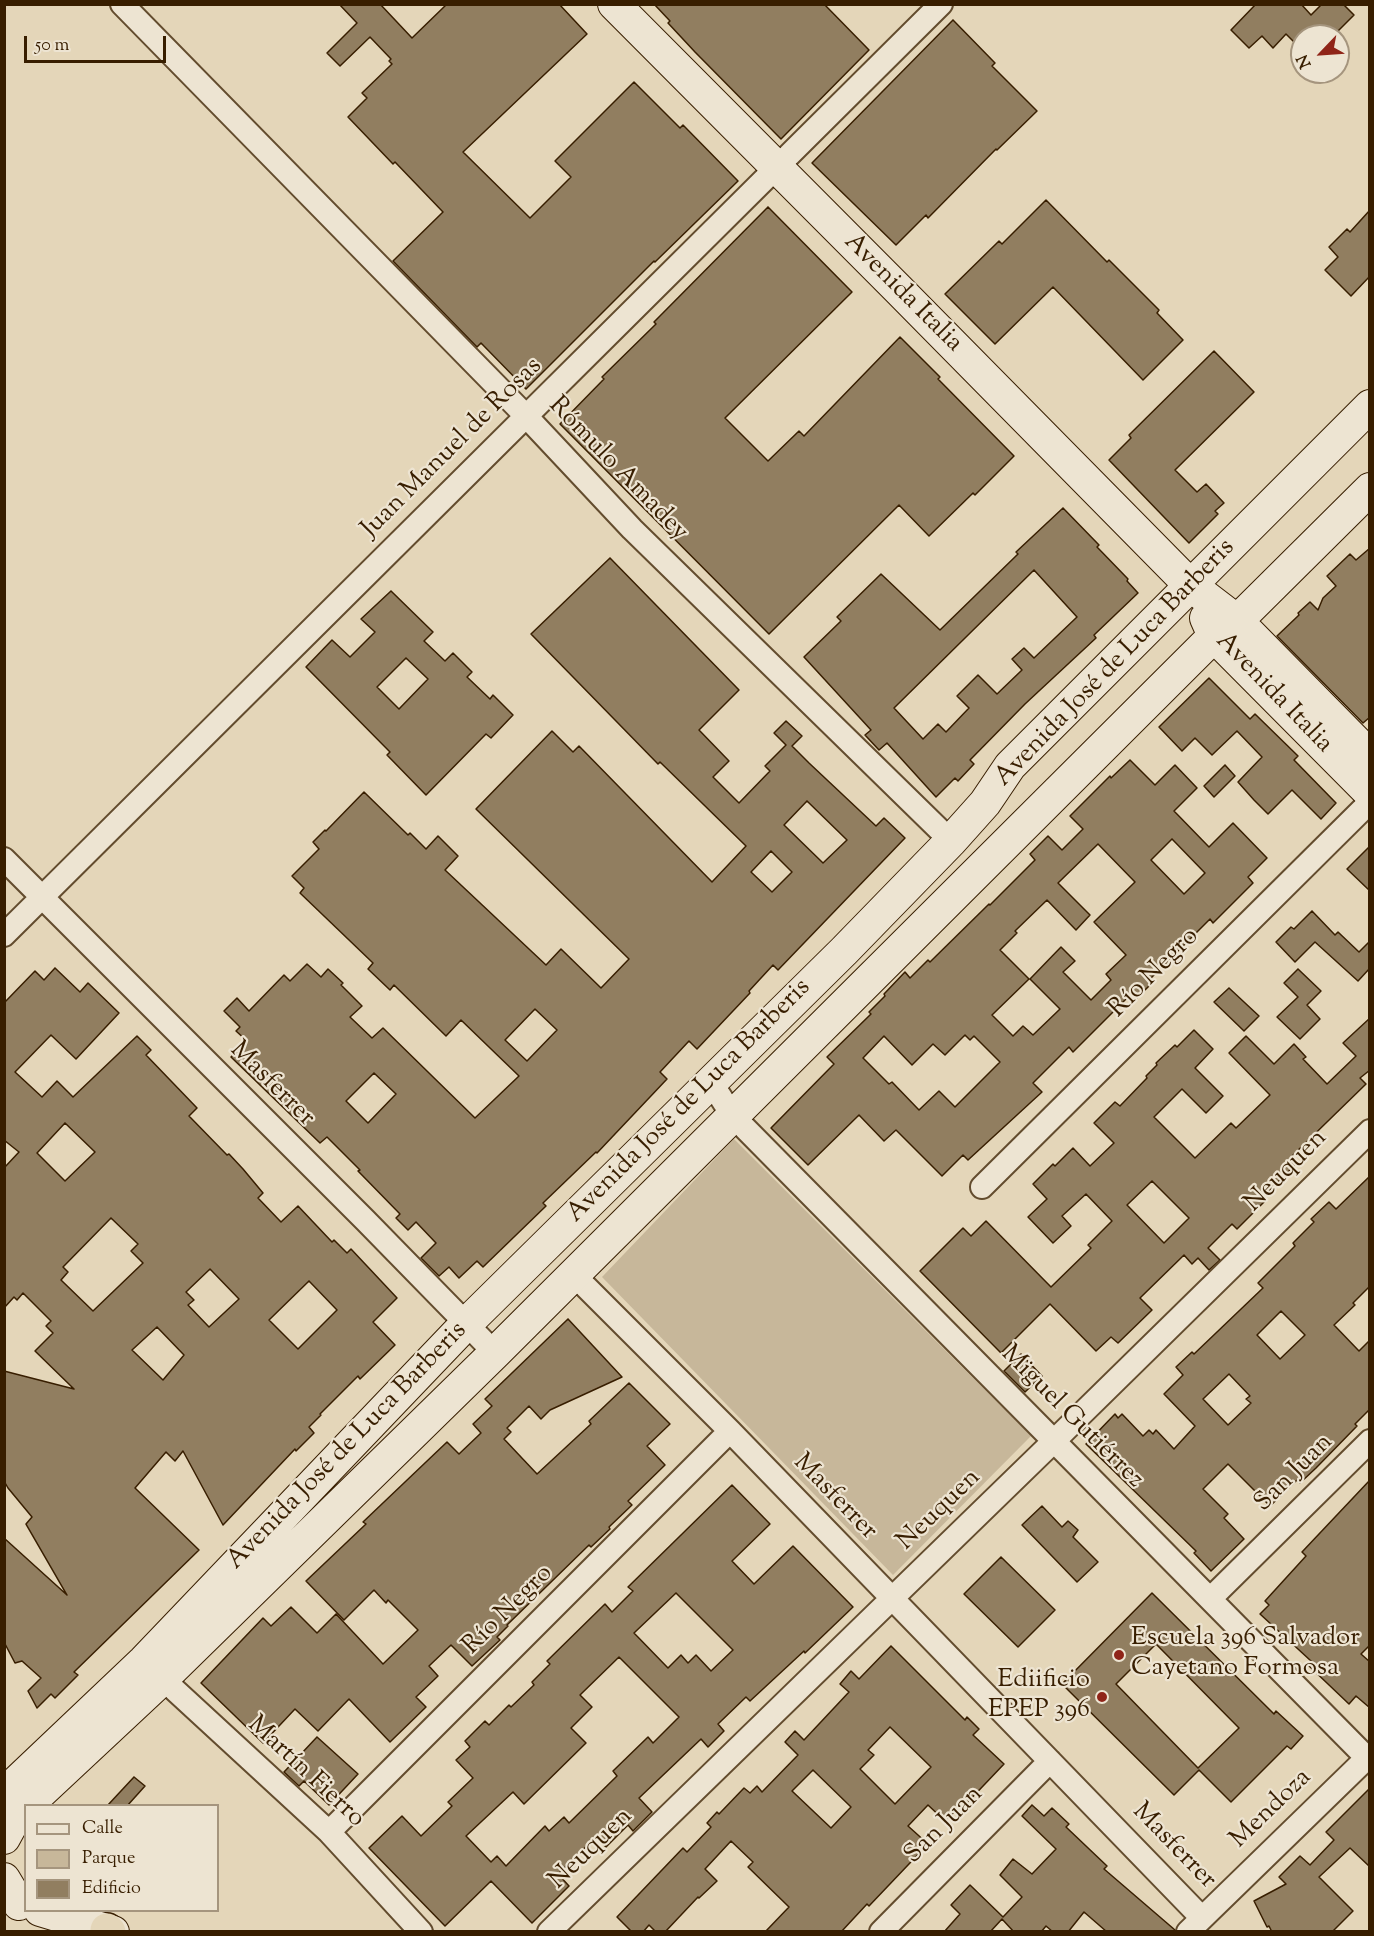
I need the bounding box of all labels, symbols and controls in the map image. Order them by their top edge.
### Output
scale bar [27,24,170,62]
north arrow [1290,24,1350,84]
text: 50 m [35,33,69,59]
text: N [1292,50,1318,72]
street label: Avenida Italia [836,228,968,360]
street label: Juan Manuel de Rosas [356,352,550,546]
street label: Rómulo Amadey [540,391,694,549]
street label: Avenida José de Luca Barberis [989,534,1243,794]
street label: Avenida Italia [1208,627,1338,761]
street label: Río Negro [1103,922,1207,1026]
street label: Avenida José de Luca Barberis [561,973,819,1231]
street label: Masferrer [222,1036,320,1134]
street label: Neuquen [1239,1124,1335,1220]
street label: Avenida José de Luca Barberis [221,1317,475,1577]
street label: Miguel Gutiérrez [993,1340,1149,1496]
street label: San Juan [1249,1428,1341,1520]
street label: Masferrer [785,1448,883,1548]
street label: Neuquen [892,1464,988,1558]
street label: Río Negro [457,1559,561,1663]
place label: Escuela 396 Salvador Cayetano Formosa [1131,1624,1360,1685]
marker: Escuela 396 Salvador Cayetano Formosa [1112,1648,1126,1662]
place label: Ediificio EPEP 396 [988,1666,1090,1727]
marker: Ediificio EPEP 396 [1095,1690,1109,1704]
street label: Martín Fierro [240,1711,370,1835]
street label: Mendoza [1225,1764,1319,1856]
street label: San Juan [899,1780,991,1872]
street label: Masferrer [1124,1797,1222,1897]
street label: Neuquen [544,1803,640,1897]
legend [24,1804,219,1912]
text: Calle [82,1816,123,1842]
text: Parque [82,1846,135,1872]
text: Edificio [82,1876,141,1902]

